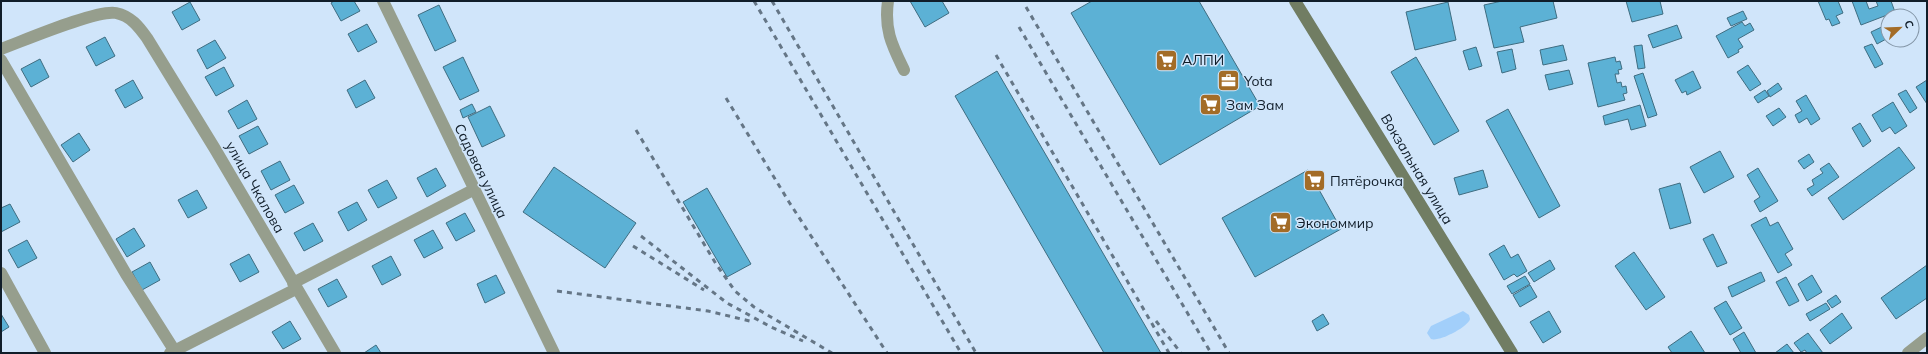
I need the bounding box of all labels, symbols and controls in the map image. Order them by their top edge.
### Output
north arrow [1880,8,1920,48]
text: С [1901,18,1917,31]
supermarket icon: АЛПИ [1153,47,1179,73]
place label: АЛПИ [1182,51,1224,69]
office icon: Yota [1215,68,1241,94]
place label: Yota [1243,72,1273,90]
supermarket icon: Зам Зам [1198,92,1224,118]
place label: Зам Зам [1226,96,1284,114]
street label: Вокзальная улица [1377,110,1457,228]
street label: Садовая улица [450,121,512,221]
street label: улица Чкалова [221,138,289,236]
supermarket icon: Пятёрочка [1302,168,1328,194]
place label: Пятёрочка [1330,172,1403,190]
supermarket icon: Экономмир [1268,210,1294,236]
place label: Экономмир [1296,214,1374,232]

